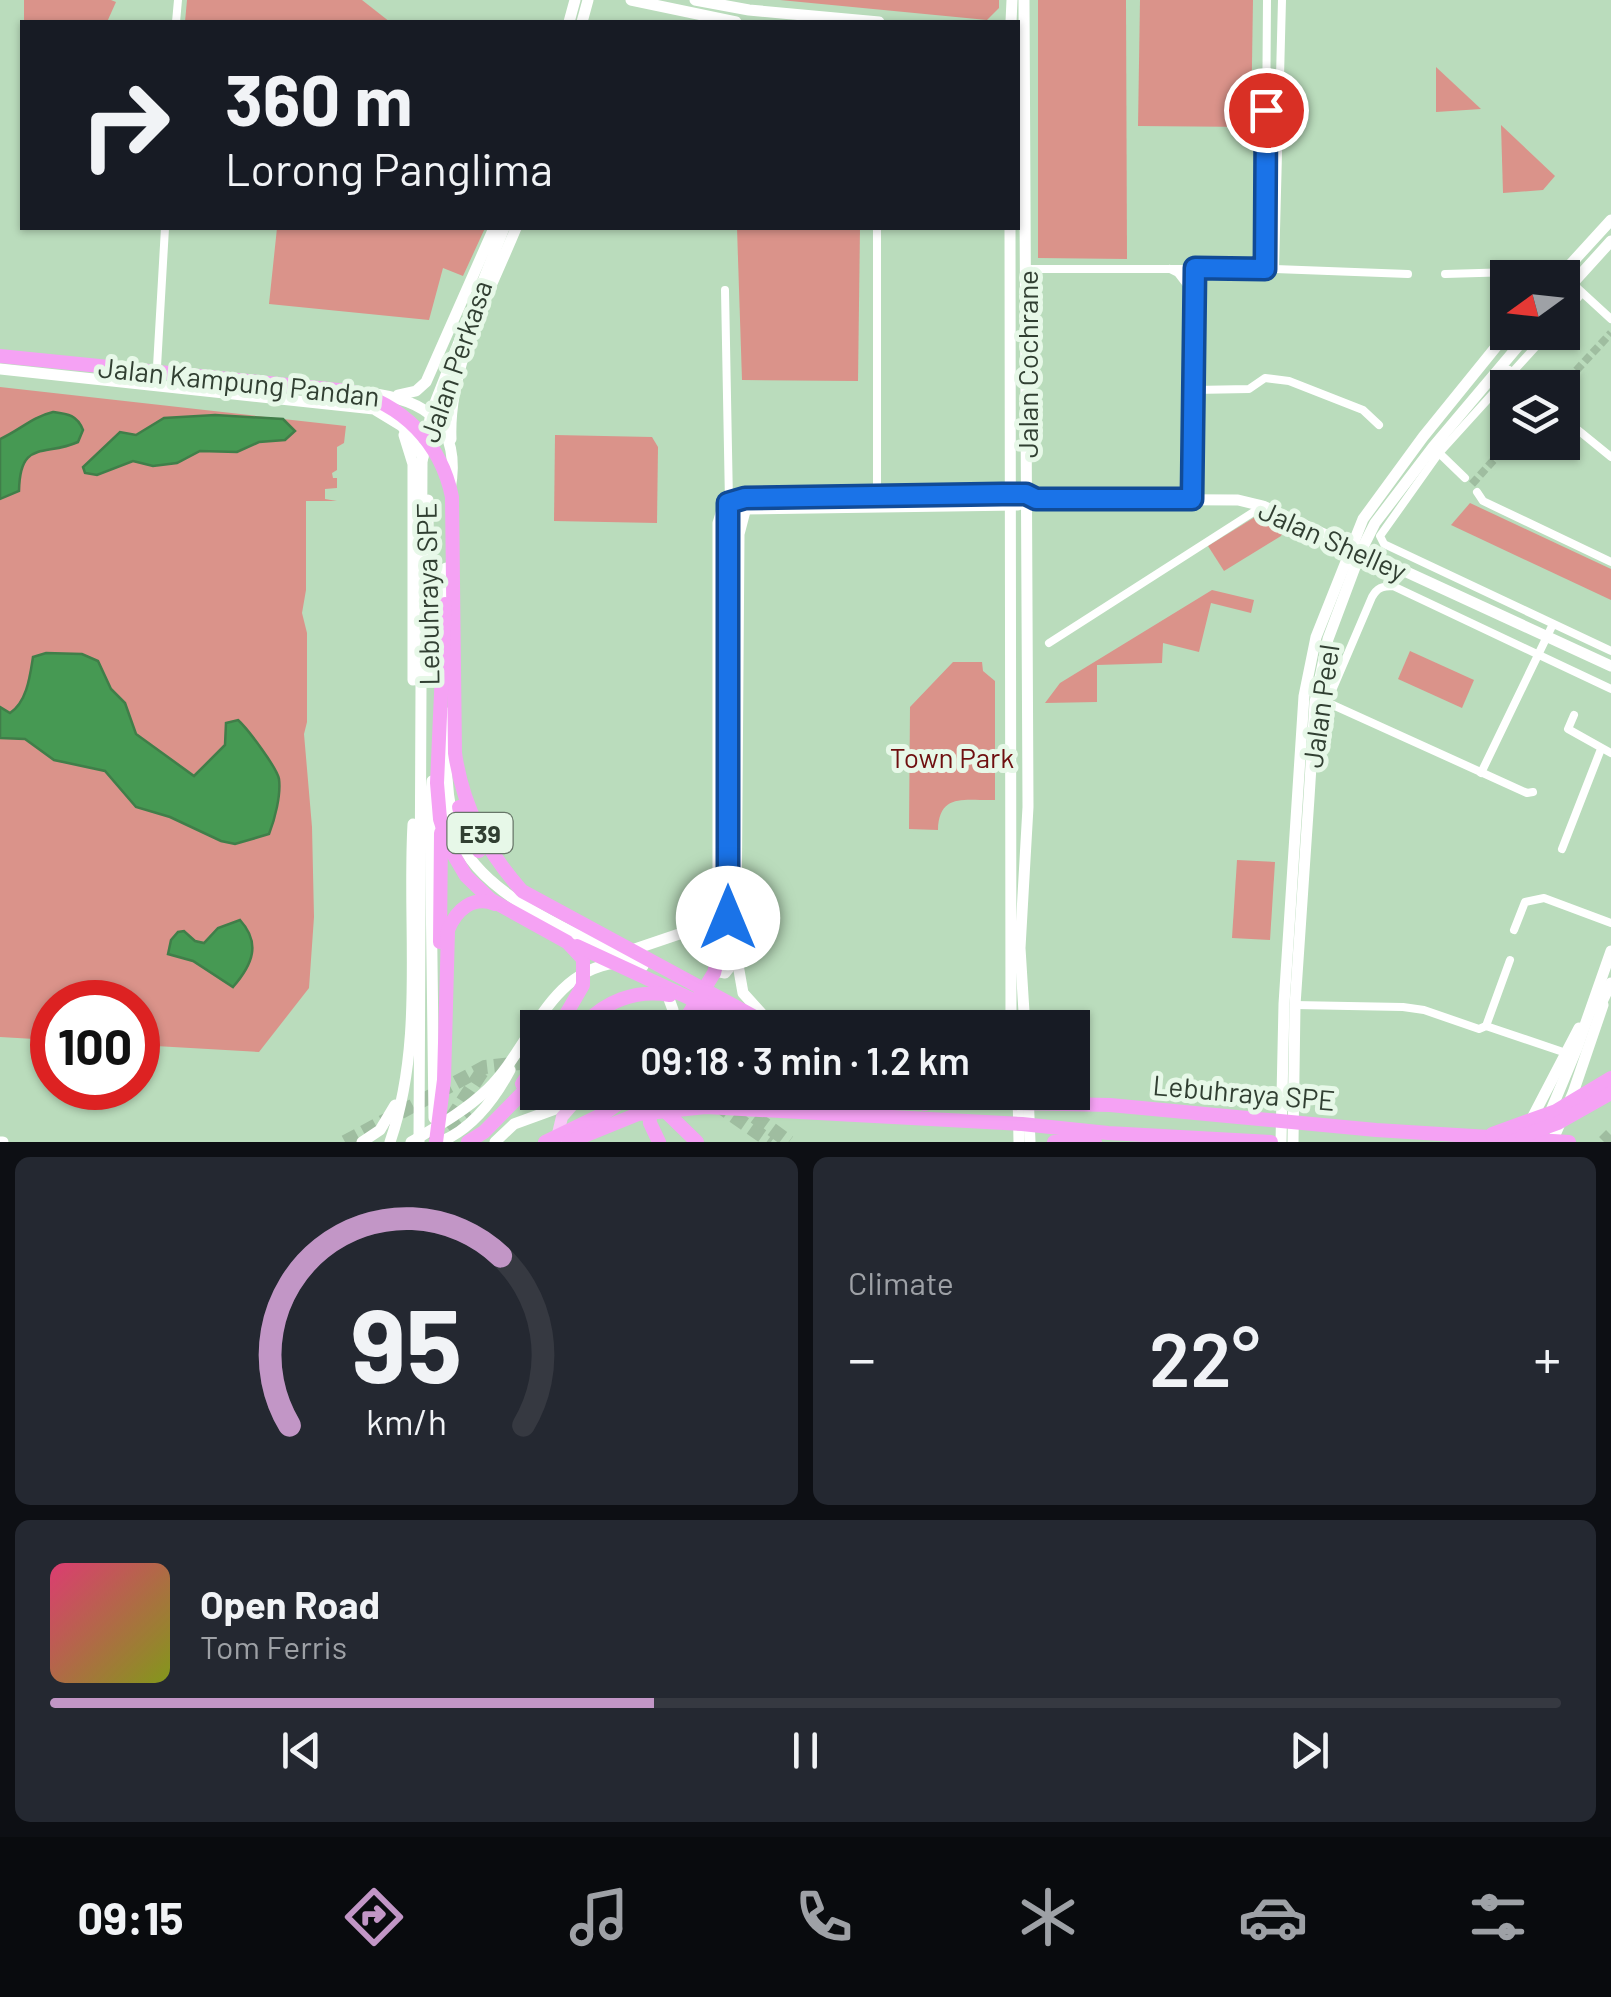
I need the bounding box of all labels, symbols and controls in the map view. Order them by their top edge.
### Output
text: 360 m [225,56,413,140]
icon: right [60,60,190,190]
pin [1224,68,1309,153]
icon: arrive [1239,83,1294,138]
text: Lorong Panglima [225,141,553,195]
north arrow [1490,260,1580,350]
map controls [1490,260,1580,460]
street label: Jalan Cochrane [1010,270,1044,458]
street label: Jalan Perkasa [411,276,499,446]
street label: Jalan Kampung Pandan [96,349,382,413]
button: layers [1490,370,1580,460]
street label: Jalan Shelley [1254,492,1412,588]
street label: Lebuhraya SPE [408,502,446,686]
street label: Jalan Peel [1295,642,1345,770]
park label: Town Park [890,740,1014,774]
road number: E39 [448,813,512,853]
position arrow [676,866,780,970]
speed limit sign: 100 [30,980,160,1110]
text: 09:18 · 3 min · 1.2 km [640,1037,970,1083]
street label: Lebuhraya SPE [1151,1067,1337,1117]
text: Climate [848,1263,954,1301]
text: 95 [351,1279,462,1404]
text: 22° [1149,1312,1260,1402]
text: − [848,1324,876,1390]
text: + [1533,1324,1561,1390]
text: km/h [366,1399,447,1442]
text: Open Road [200,1581,380,1627]
text: Tom Ferris [200,1627,347,1665]
icon: previous [274,1723,329,1778]
icon: pause [778,1723,833,1778]
icon: next [1282,1723,1337,1778]
icon: directions [339,1882,409,1952]
icon: music [564,1882,634,1952]
icon: phone [789,1882,859,1952]
icon: climate [1013,1882,1083,1952]
icon: car [1238,1882,1308,1952]
icon: filters [1463,1882,1533,1952]
text: 09:15 [77,1890,184,1944]

